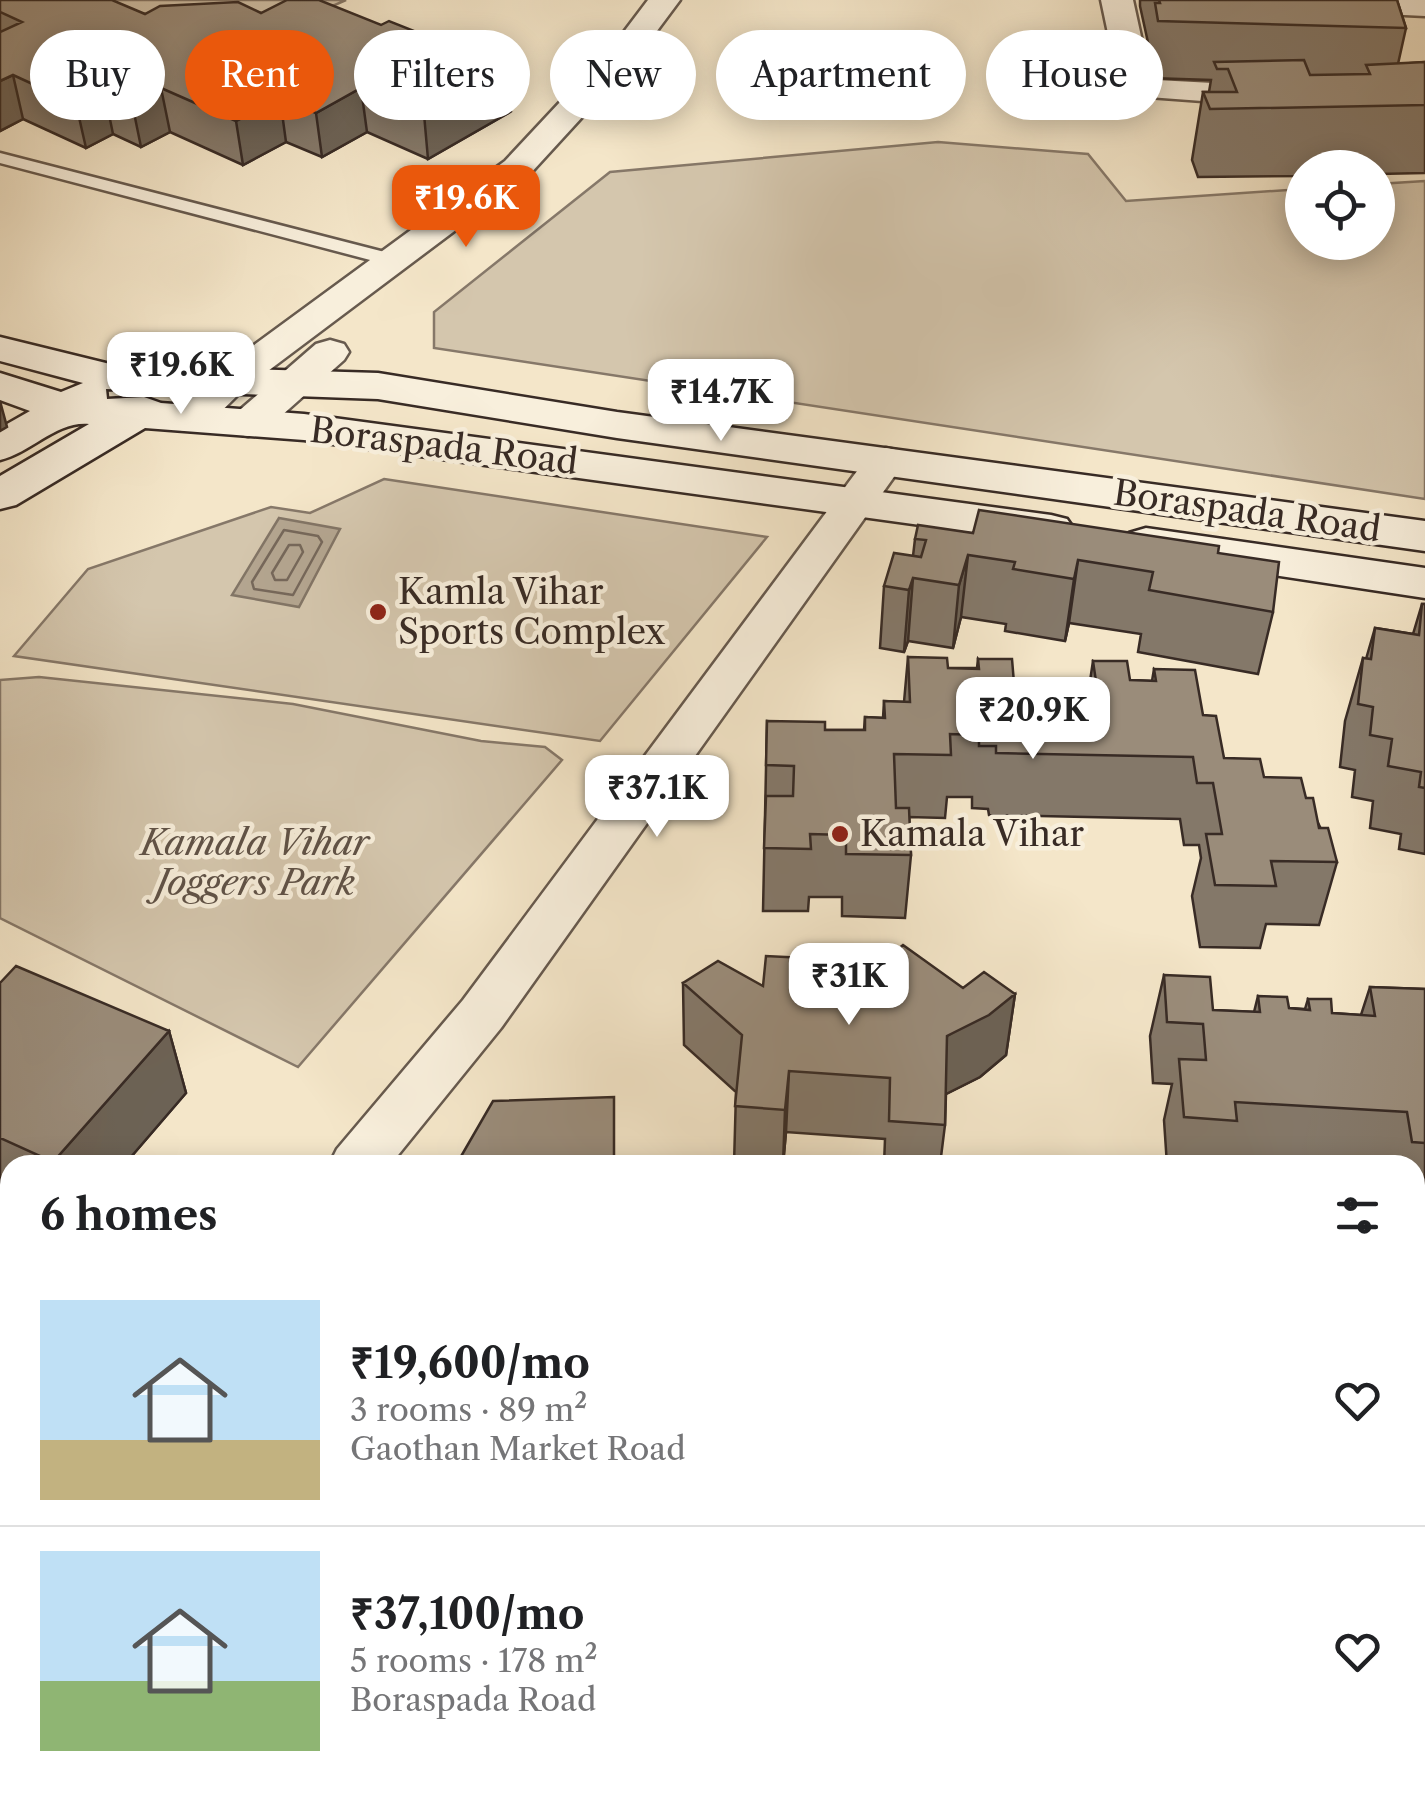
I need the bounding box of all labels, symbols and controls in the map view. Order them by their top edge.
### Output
chip: Buy [30,30,165,120]
chip: Rent [185,30,334,120]
chip: Filters [354,30,530,120]
chip: New [550,30,696,120]
chip: Apartment [716,30,966,120]
chip: House [986,30,1163,120]
map controls [1285,150,1395,260]
button: locate [1285,150,1395,260]
pin: ₹19.6K [385,165,547,250]
text: ₹19.6K [414,178,518,217]
pin: ₹19.6K [100,332,262,417]
text: ₹19.6K [129,345,233,384]
pin: ₹14.7K [640,359,802,444]
text: ₹14.7K [670,372,772,411]
street label: Boraspada Road [308,408,580,483]
street label: Boraspada Road [1111,470,1383,551]
place label: Kamla Vihar Sports Complex [398,570,666,653]
marker: Kamla Vihar Sports Complex [367,601,389,623]
pin: ₹20.9K [952,677,1114,762]
text: ₹20.9K [978,690,1088,729]
pin: ₹37.1K [576,755,738,840]
text: ₹37.1K [607,768,707,807]
place label: Kamala Vihar [860,812,1084,855]
park label: Kamala Vihar Joggers Park [138,821,371,904]
marker: Kamala Vihar [829,823,851,845]
pin: ₹31K [790,943,908,1028]
text: ₹31K [811,956,887,995]
icon: filters [1330,1188,1385,1243]
text: 6 homes [40,1189,218,1241]
text: ₹19,600/mo [350,1337,590,1389]
icon: home [120,1340,240,1460]
icon: heart [1330,1373,1385,1428]
text: 3 rooms · 89 m² [350,1390,587,1429]
text: Gaothan Market Road [350,1429,686,1468]
text: ₹37,100/mo [350,1588,585,1640]
icon: home [120,1591,240,1711]
icon: heart [1330,1624,1385,1679]
text: 5 rooms · 178 m² [350,1641,598,1680]
text: Boraspada Road [350,1680,596,1719]

